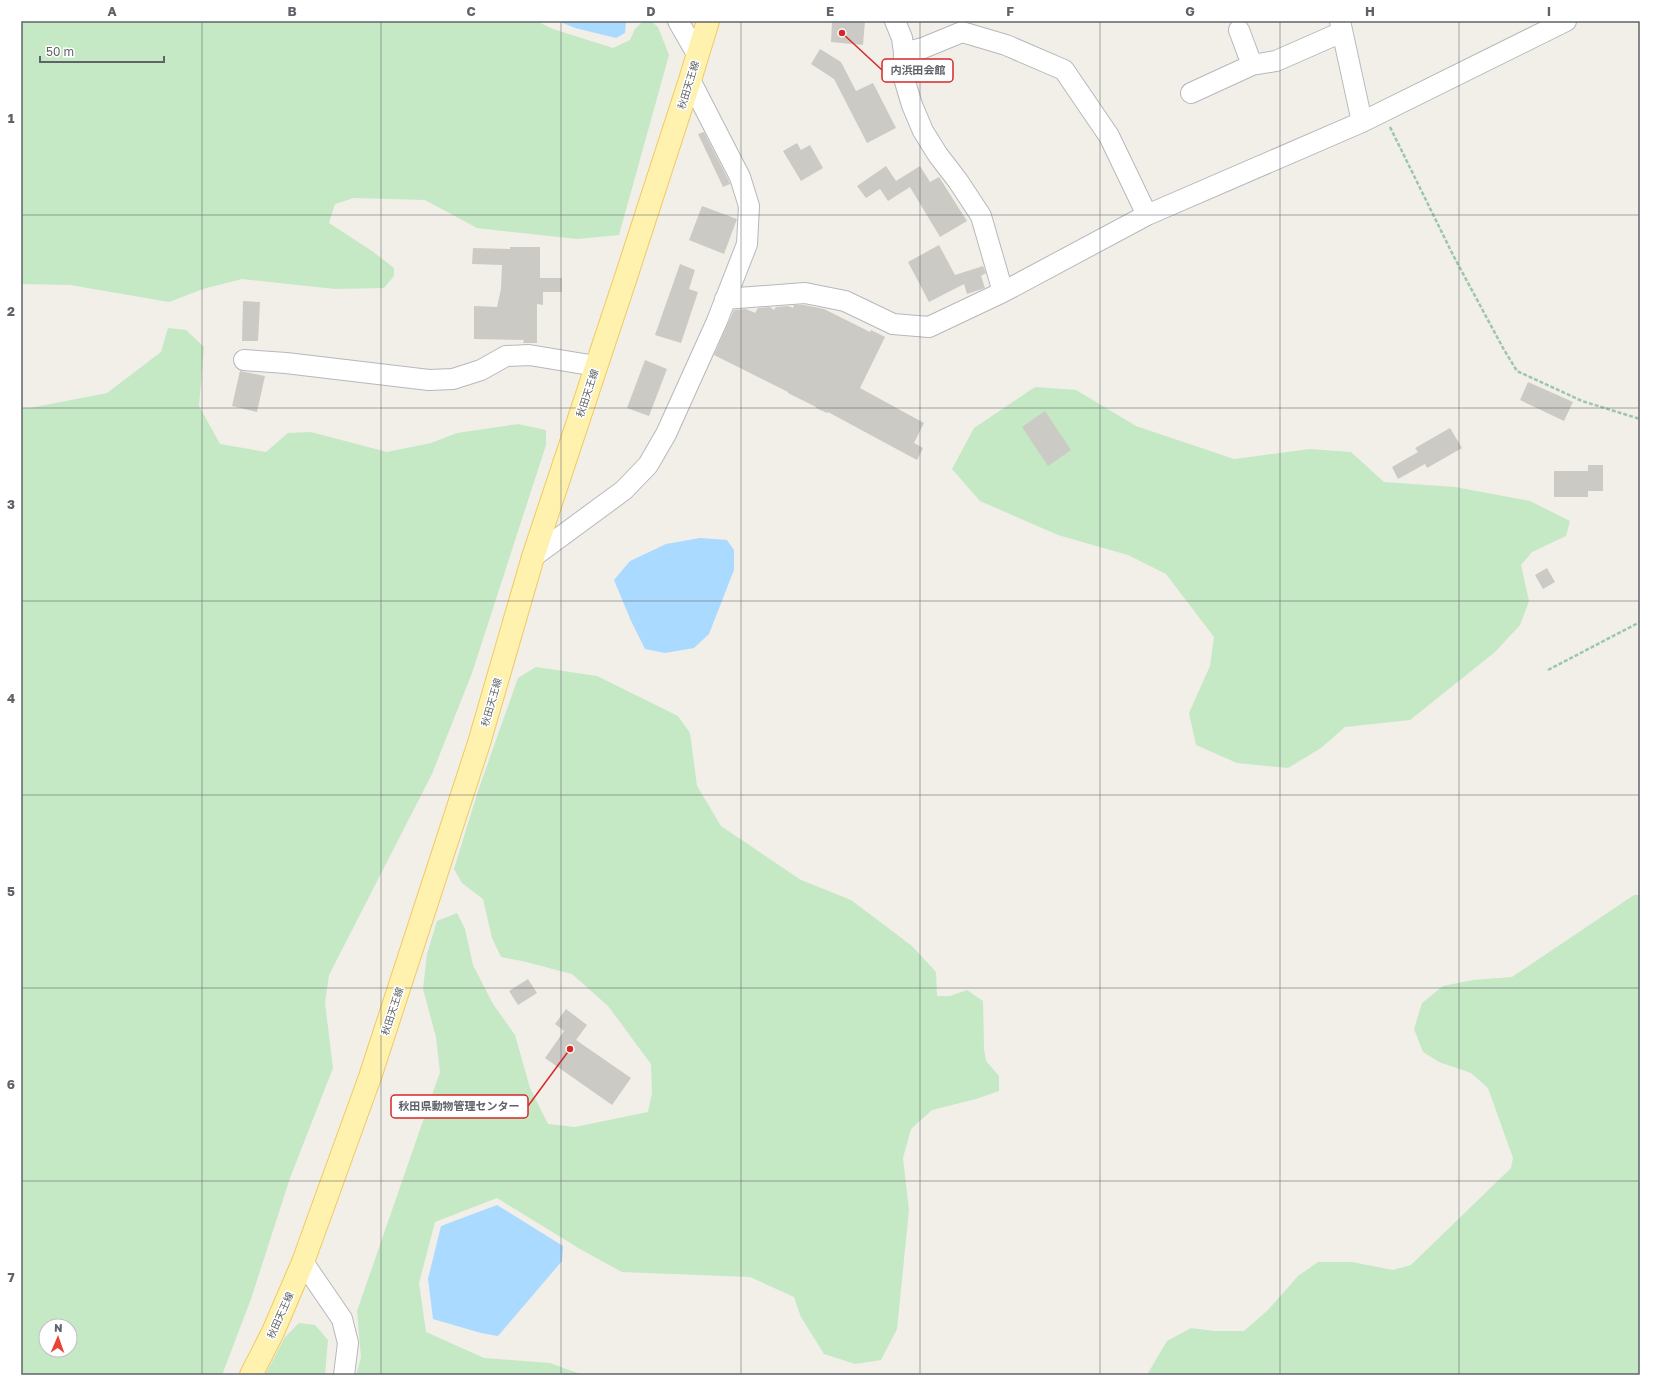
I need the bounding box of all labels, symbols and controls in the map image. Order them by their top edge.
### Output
text: A [107,3,117,19]
text: B [287,3,297,19]
text: C [466,3,476,19]
text: D [646,3,656,19]
text: E [826,3,834,19]
text: F [1006,3,1014,19]
text: G [1185,3,1195,19]
text: H [1365,3,1375,19]
text: I [1547,3,1551,19]
scale bar [40,38,164,64]
text: 50 m [46,44,74,59]
street label: 秋田天王線 [675,59,701,111]
callout: 内浜田会館 [882,59,953,82]
text: 内浜田会館 [891,63,946,76]
text: 1 [8,110,15,126]
text: 2 [7,303,15,319]
street label: 秋田天王線 [574,367,600,419]
text: 3 [7,496,15,512]
street label: 秋田天王線 [478,676,504,728]
text: 4 [7,690,15,706]
text: 5 [7,883,15,899]
street label: 秋田天王線 [379,985,405,1037]
text: 6 [7,1076,15,1092]
callout: 秋田県動物管理センター [391,1095,528,1118]
text: 秋田県動物管理センター [399,1099,520,1112]
text: 7 [7,1269,15,1285]
street label: 秋田天王線 [264,1290,296,1340]
north arrow [38,1318,78,1358]
text: N [54,1321,63,1334]

